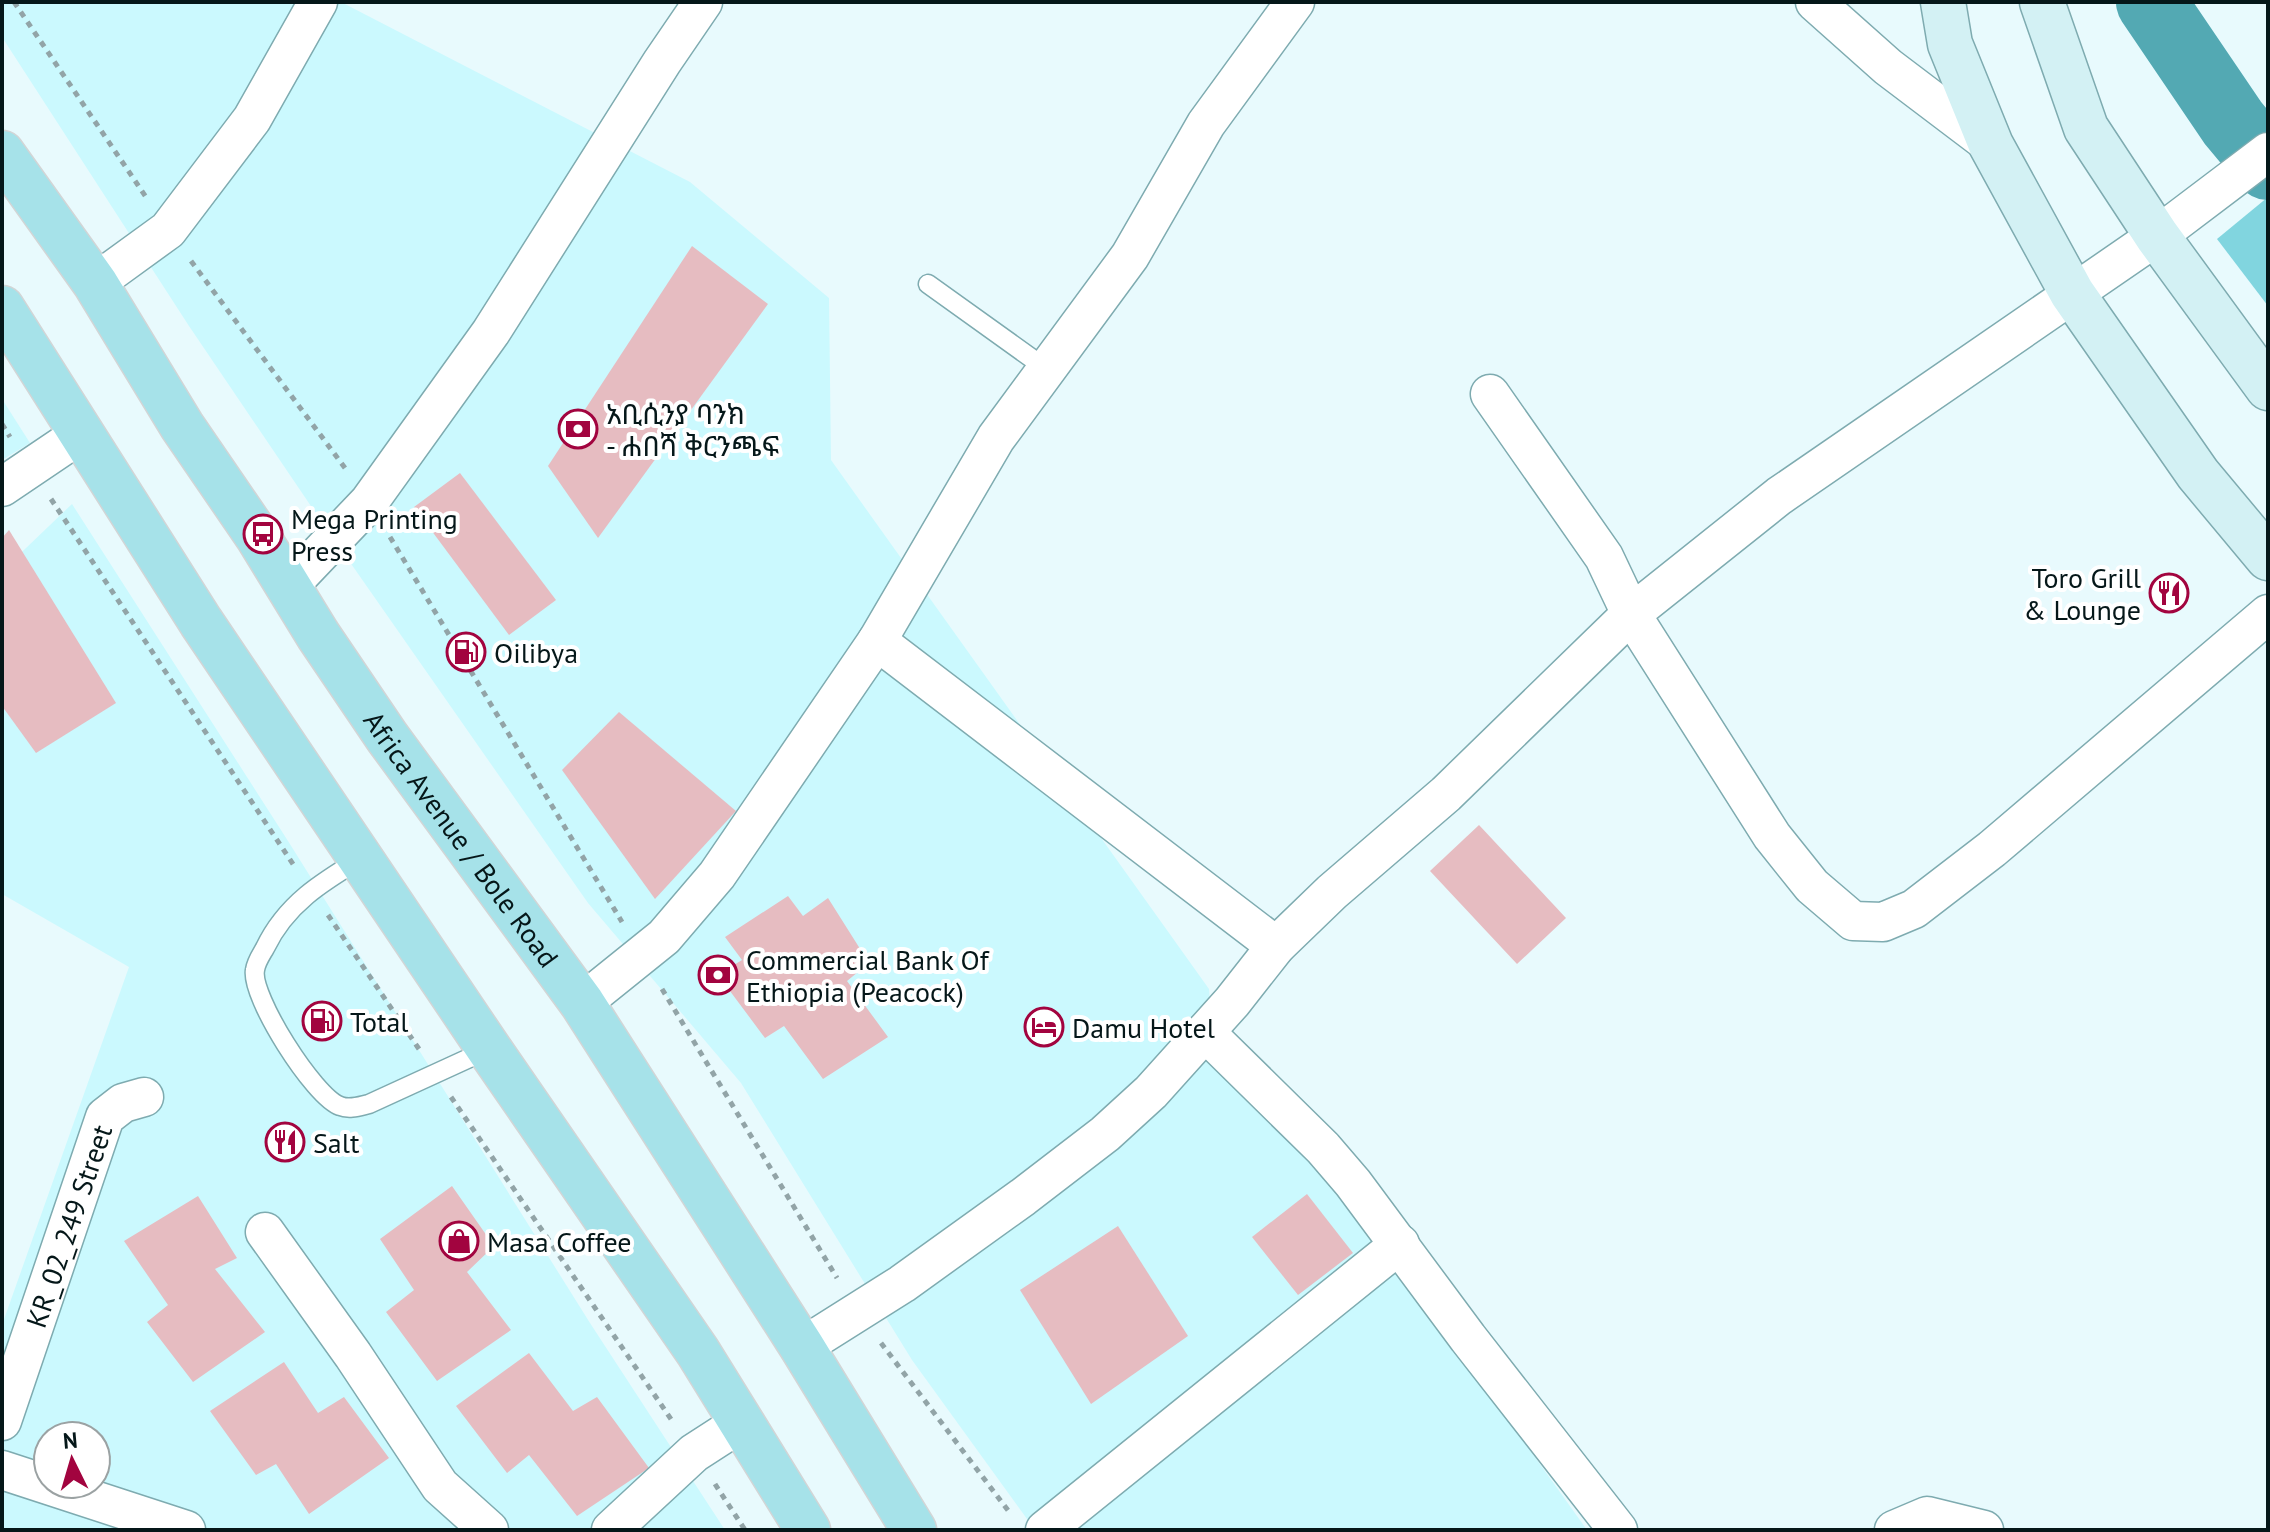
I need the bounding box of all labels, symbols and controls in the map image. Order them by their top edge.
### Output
place label: አቢሲንያ ባንክ - ሐበሻ ቅርንጫፍ [606,395,779,464]
bank icon: አቢሲንያ ባንክ - ሐበሻ ቅርንጫፍ [557,408,599,450]
place label: Mega Printing Press [291,500,458,569]
bus stop icon: Mega Printing Press [242,513,284,555]
place label: Toro Grill & Lounge [2023,559,2141,628]
restaurant icon: Toro Grill & Lounge [2148,572,2190,614]
fuel station icon: Oilibya [445,631,487,673]
place label: Oilibya [494,634,578,671]
street label: Africa Avenue / Bole Road [356,703,568,974]
place label: Commercial Bank Of Ethiopia (Peacock) [746,941,990,1010]
bank icon: Commercial Bank Of Ethiopia (Peacock) [697,954,739,996]
fuel station icon: Total [301,1000,343,1042]
place label: Total [350,1003,409,1040]
hotel icon: Damu Hotel [1023,1006,1065,1048]
place label: Damu Hotel [1072,1009,1215,1046]
street label: KR_02_249 Street [17,1119,120,1332]
restaurant icon: Salt [264,1121,306,1163]
place label: Salt [313,1124,360,1161]
shop icon: Masa Coffee [438,1220,480,1262]
place label: Masa Coffee [487,1223,632,1260]
north arrow [32,1420,112,1500]
text: N [62,1425,79,1455]

